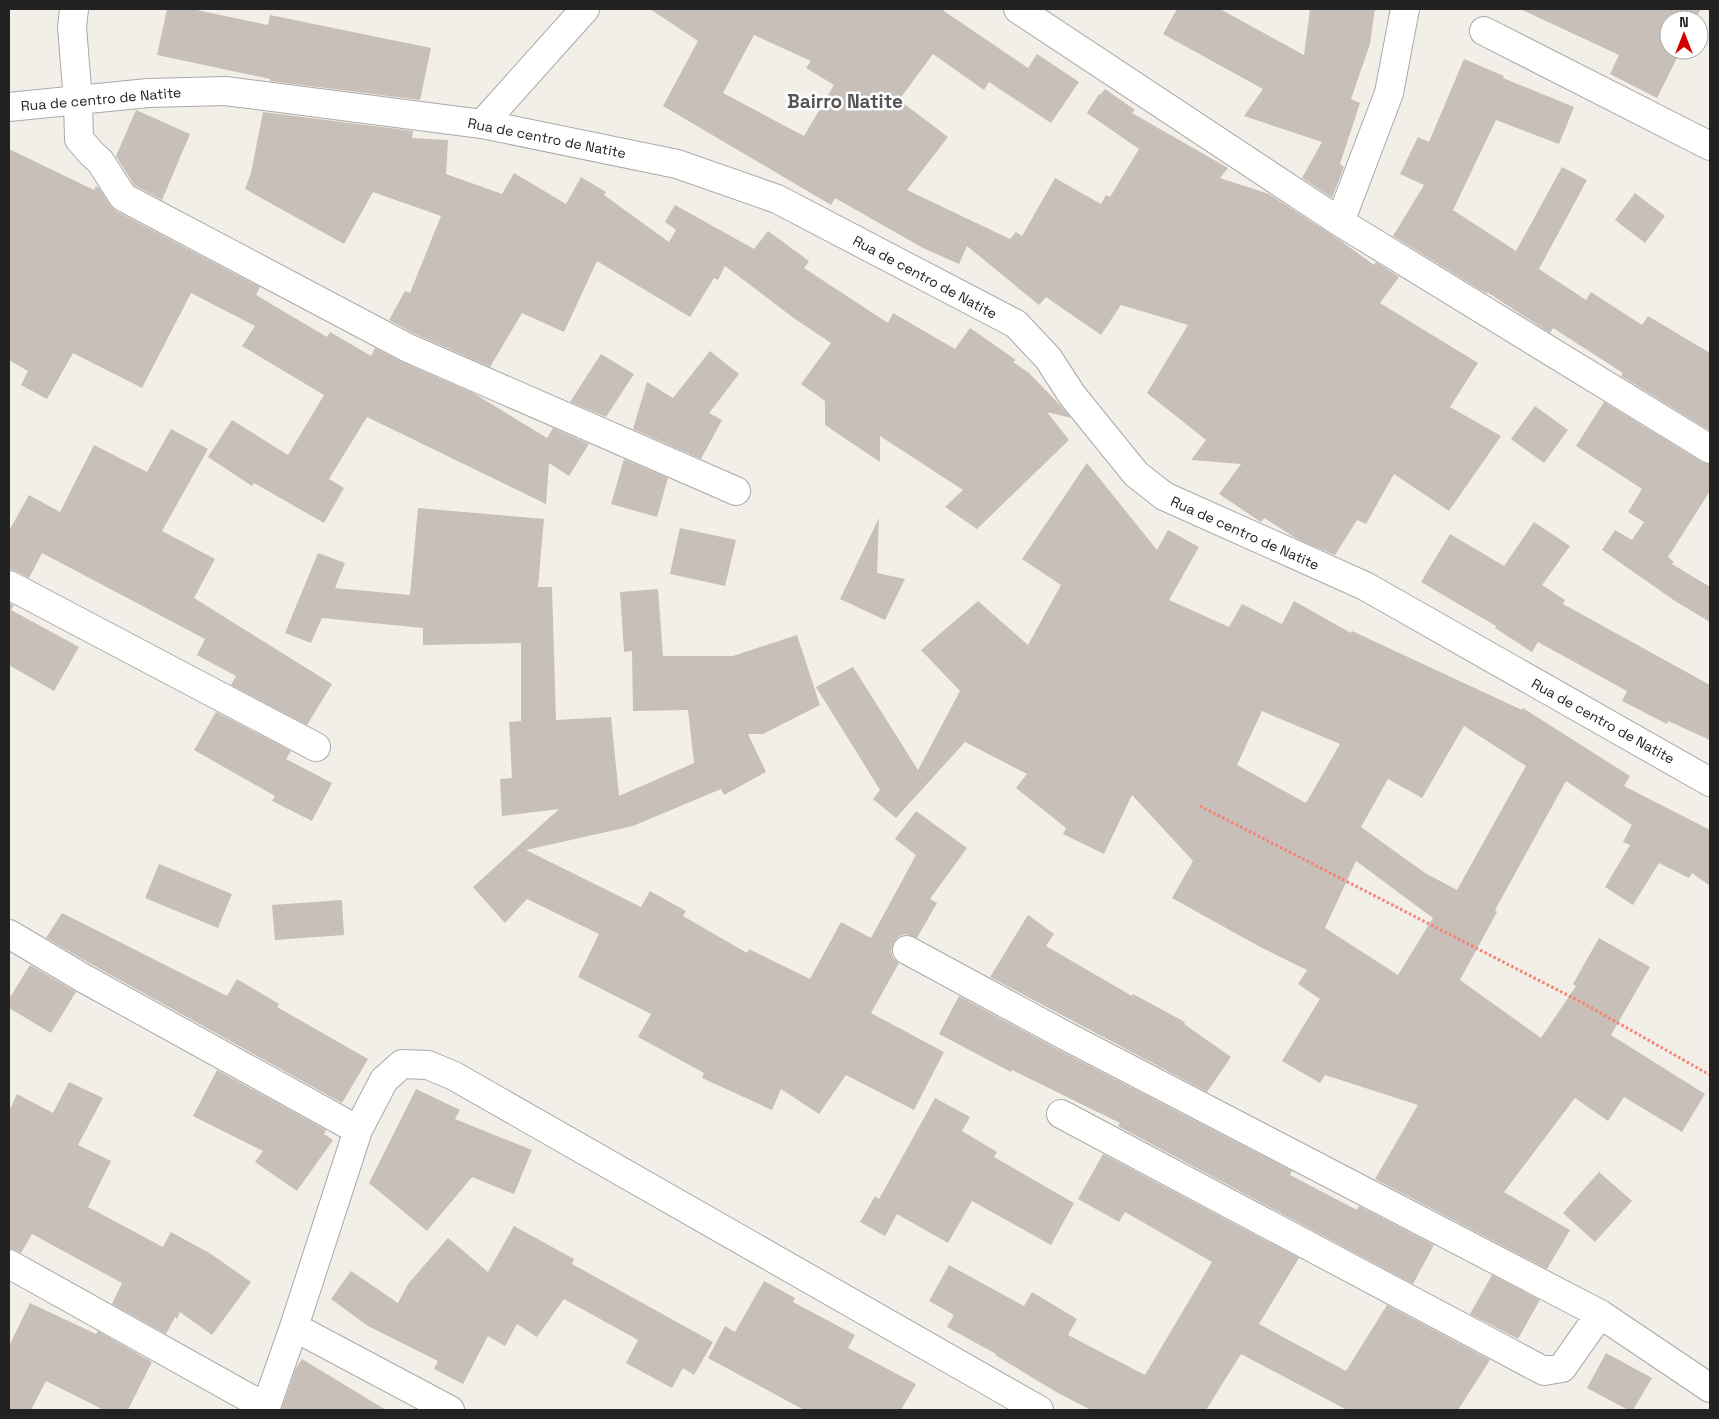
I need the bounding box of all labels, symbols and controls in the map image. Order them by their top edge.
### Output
north arrow [1659,10,1709,60]
text: N [1679,13,1689,31]
street label: Rua de centro de Natite [20,83,182,115]
district label: Bairro Natite [787,89,903,114]
street label: Rua de centro de Natite [466,114,628,162]
street label: Rua de centro de Natite [850,231,1000,323]
street label: Rua de centro de Natite [1168,492,1322,574]
street label: Rua de centro de Natite [1528,674,1678,768]

